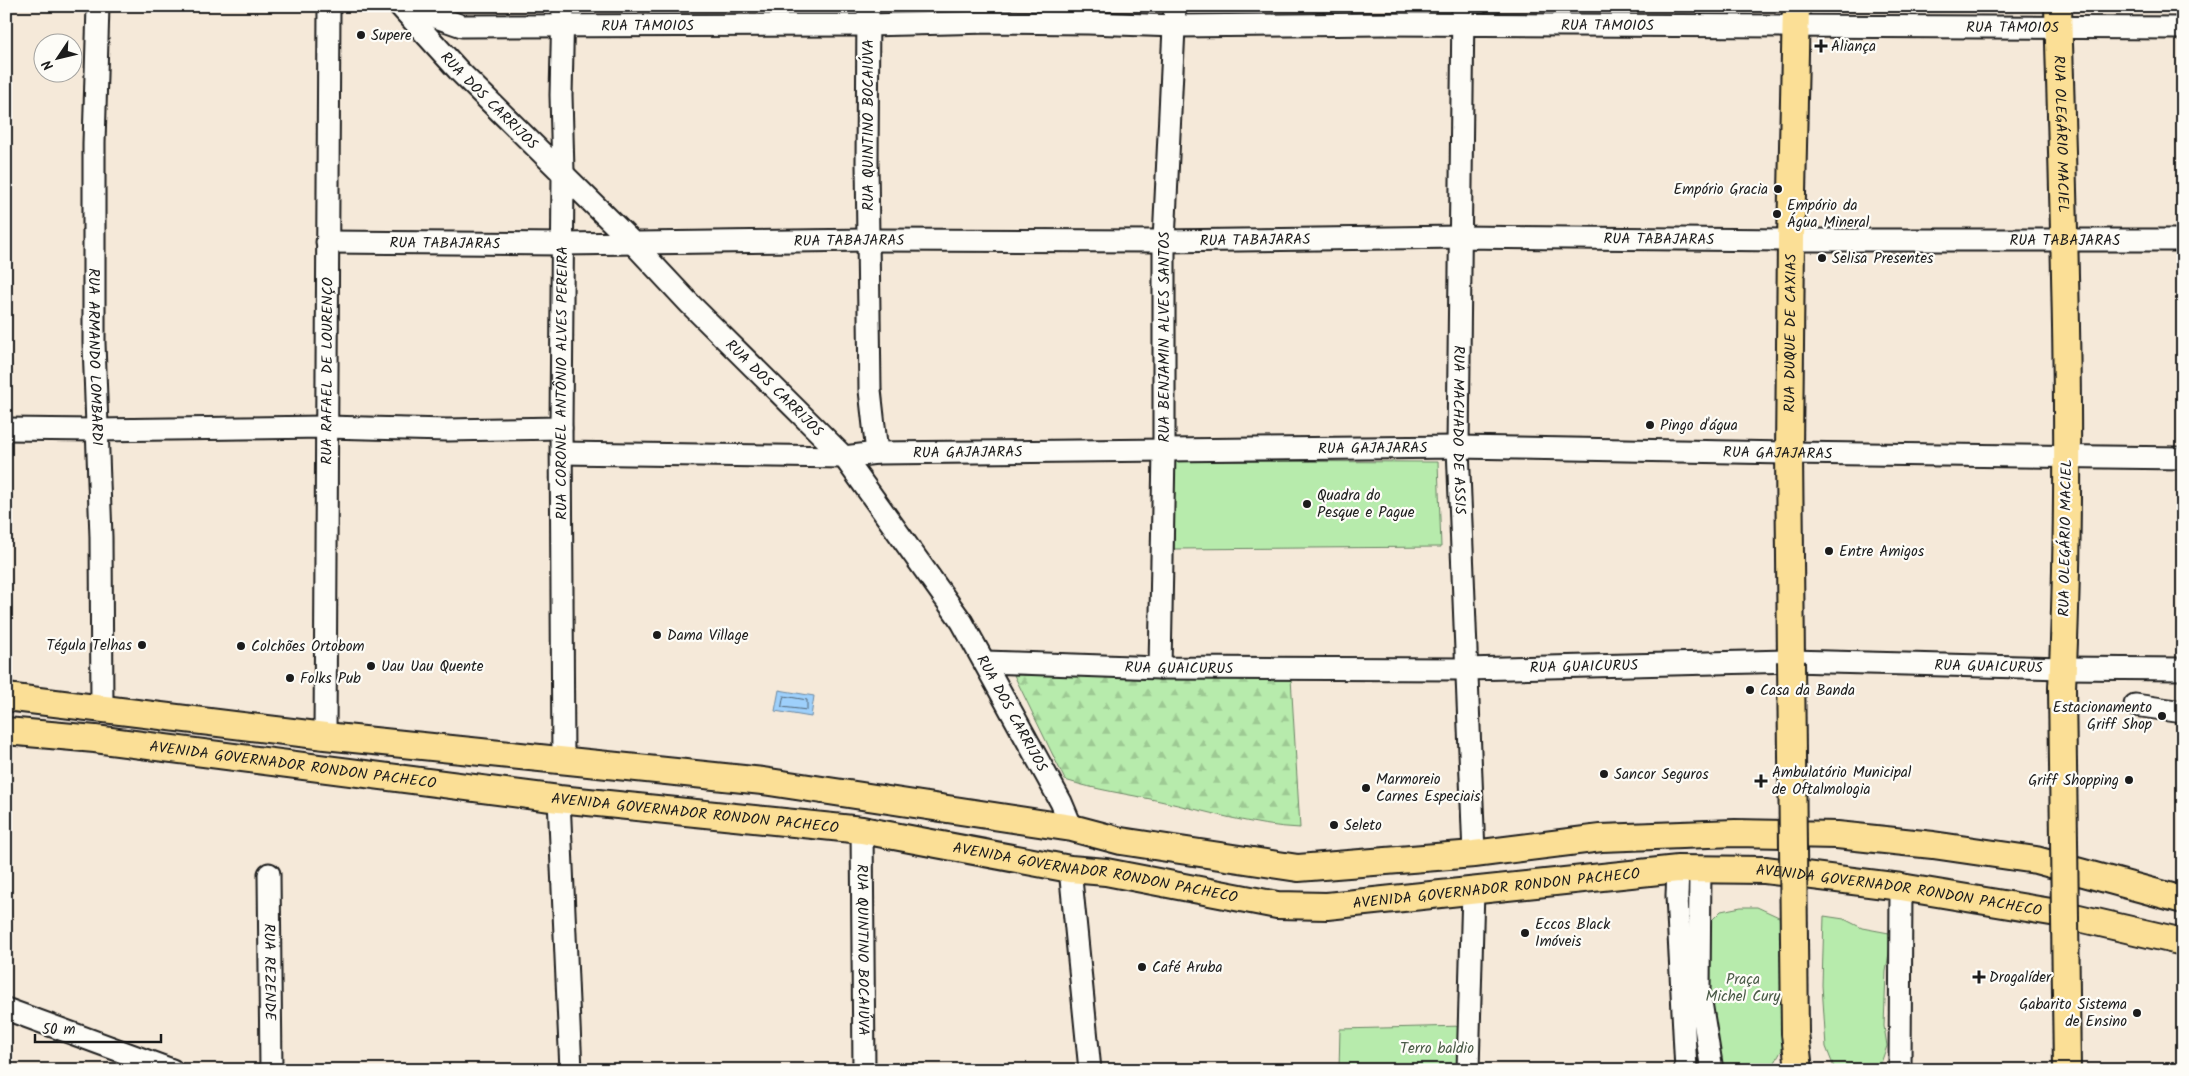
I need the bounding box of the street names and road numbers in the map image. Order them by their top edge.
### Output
street label: RUA TAMOIOS [601,14,694,39]
street label: RUA TAMOIOS [1561,14,1654,38]
street label: RUA TAMOIOS [1966,16,2059,40]
street label: RUA QUINTINO BOCAIÚVA [857,39,881,211]
street label: RUA DOS CARRIJOS [434,47,543,156]
street label: RUA OLEGÁRIO MACIEL [2046,55,2075,213]
street label: RUA TABAJARAS [1603,227,1714,252]
street label: RUA TABAJARAS [1199,228,1311,254]
street label: RUA TABAJARAS [793,229,904,254]
street label: RUA TABAJARAS [2010,229,2120,253]
street label: RUA BENJAMIN ALVES SANTOS [1153,231,1177,442]
street label: RUA TABAJARAS [390,232,500,256]
street label: RUA CORONEL ANTÔNIO ALVES PEREIRA [550,246,575,520]
street label: RUA DUQUE DE CAXIAS [1778,254,1804,412]
street label: RUA ARMANDO LOMBARDI [81,268,109,447]
street label: RUA RAFAEL DE LOURENÇO [315,277,341,465]
street label: RUA DOS CARRIJOS [719,334,828,443]
street label: RUA MACHADO DE ASSIS [1445,345,1472,515]
street label: RUA GAJAJARAS [1318,436,1428,461]
street label: RUA GAJAJARAS [913,440,1023,466]
street label: RUA GAJAJARAS [1723,441,1832,467]
street label: RUA OLEGÁRIO MACIEL [2053,459,2079,617]
street label: RUA DOS CARRIJOS [969,651,1053,777]
street label: RUA GUAICURUS [1529,654,1638,680]
street label: RUA GUAICURUS [1934,654,2043,680]
street label: RUA GUAICURUS [1124,656,1233,681]
street label: AVENIDA GOVERNADOR RONDON PACHECO [148,735,438,796]
street label: AVENIDA GOVERNADOR RONDON PACHECO [550,787,840,841]
street label: AVENIDA GOVERNADOR RONDON PACHECO [951,836,1240,910]
street label: AVENIDA GOVERNADOR RONDON PACHECO [1756,859,2044,923]
street label: AVENIDA GOVERNADOR RONDON PACHECO [1352,862,1641,916]
street label: RUA QUINTINO BOCAIÚVA [849,864,875,1036]
street label: RUA REZENDE [257,923,282,1022]

